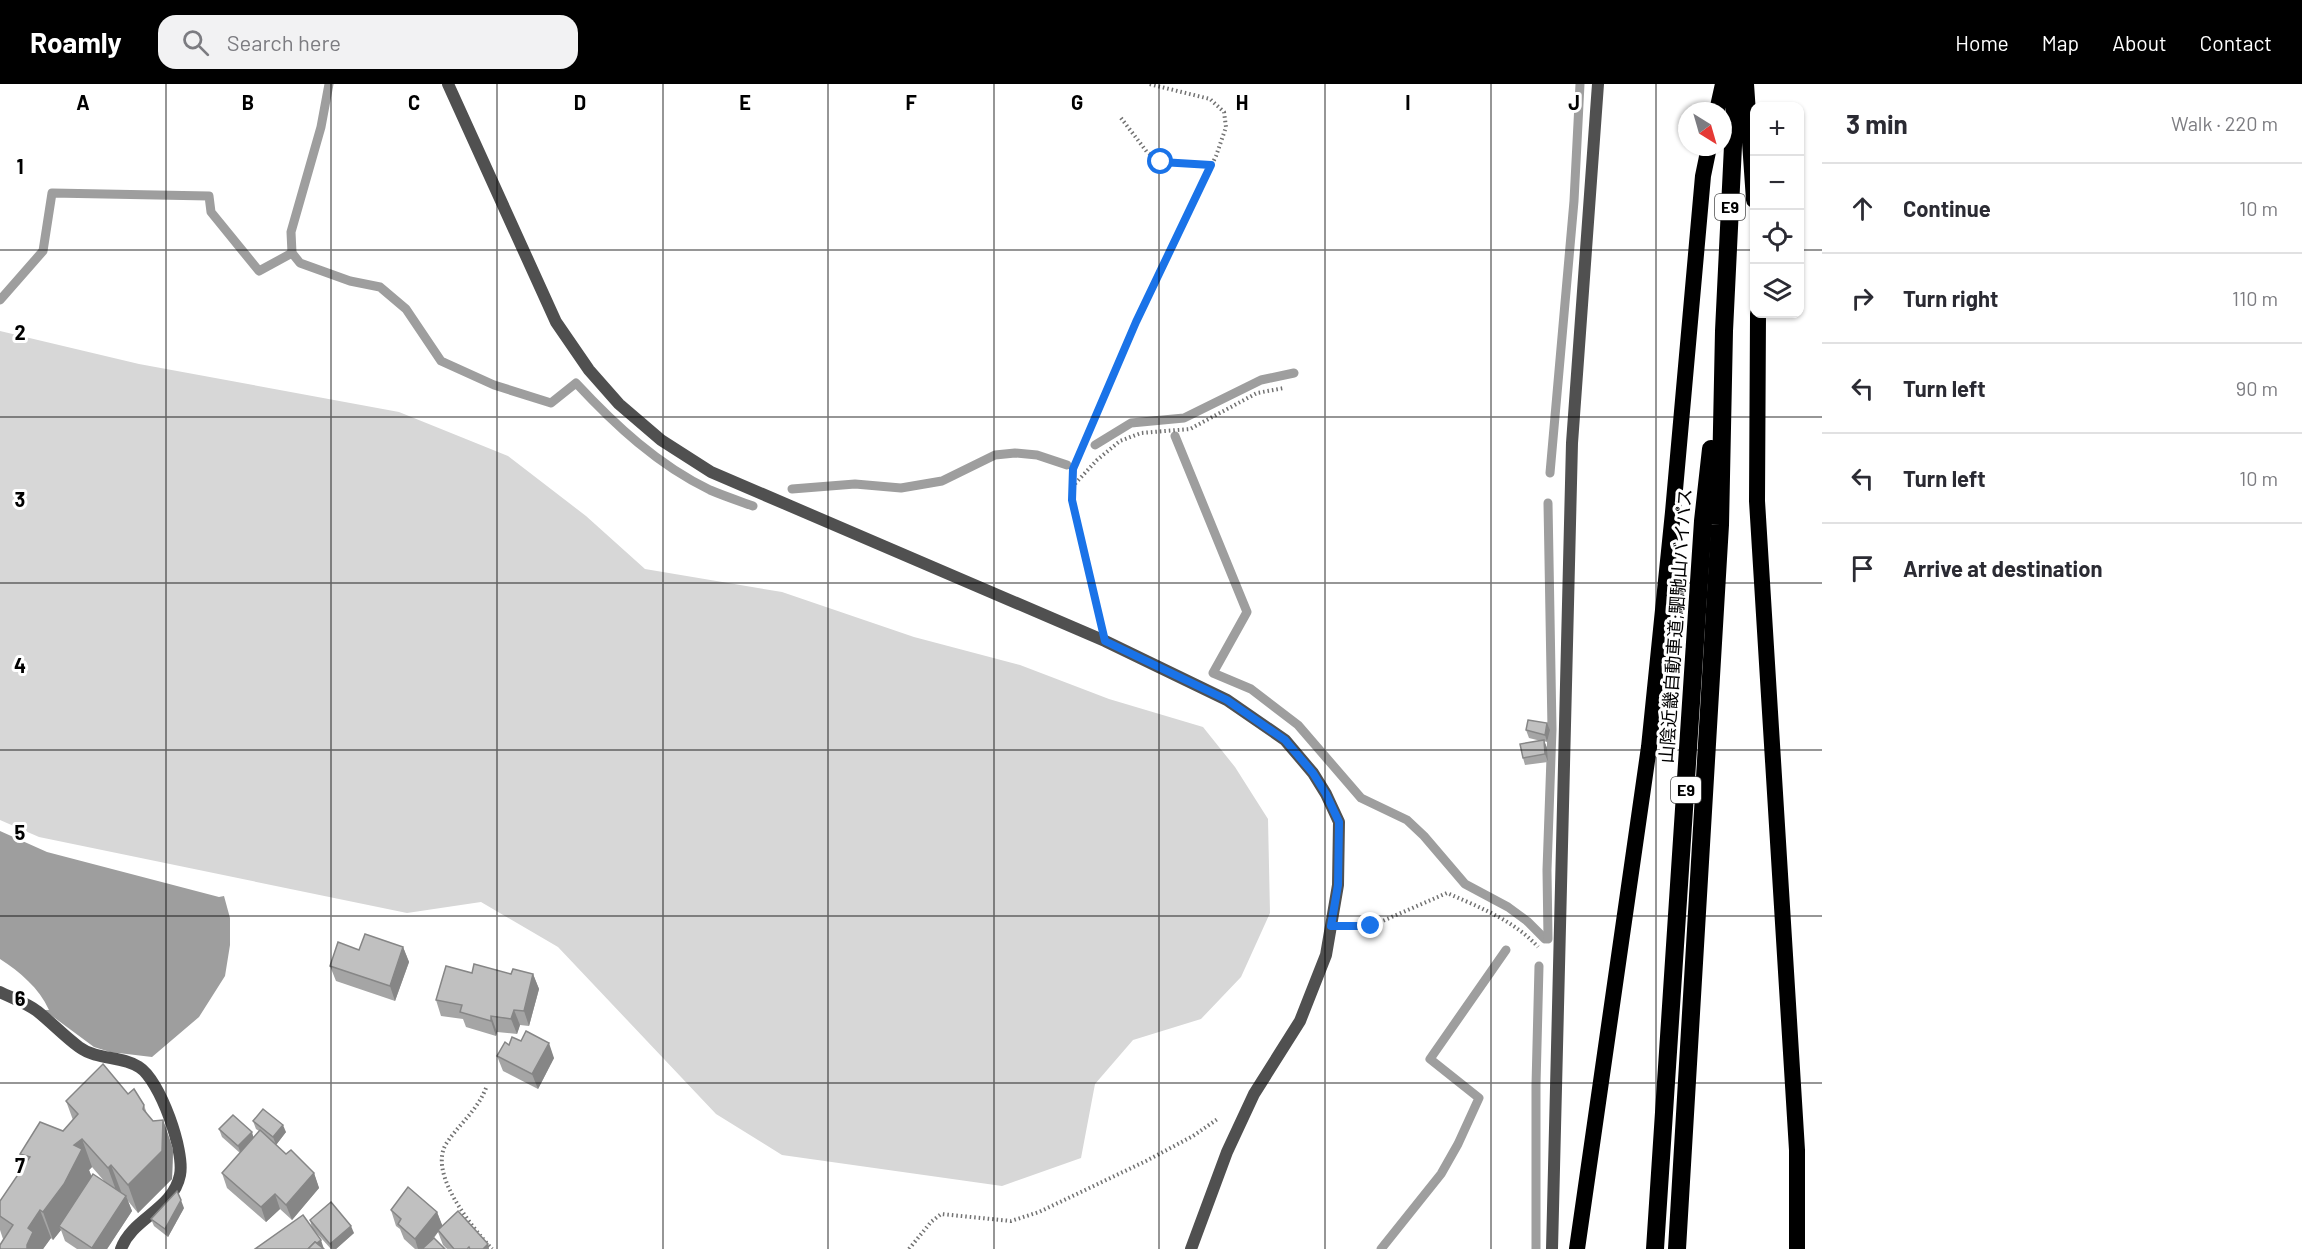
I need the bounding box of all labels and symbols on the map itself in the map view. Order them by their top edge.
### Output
text: A [76,90,90,114]
text: B [242,90,254,114]
text: C [408,90,420,114]
text: D [574,90,586,114]
text: E [739,90,751,114]
text: F [905,90,917,114]
text: G [1071,90,1083,114]
text: H [1236,90,1248,114]
text: I [1405,90,1411,114]
text: J [1568,90,1580,114]
north arrow [1678,102,1732,156]
route start [1147,148,1173,174]
text: 1 [16,154,24,178]
road number: E9 [1715,194,1745,220]
text: 2 [14,320,26,344]
text: 3 [15,487,25,511]
street label: 山陰近畿自動車道;駟馳山バイパス [1654,488,1696,764]
text: 4 [14,653,26,677]
road number: E9 [1671,777,1701,803]
text: 5 [15,820,26,844]
route end [1357,912,1383,938]
text: 6 [15,986,26,1010]
text: 7 [15,1153,25,1177]

